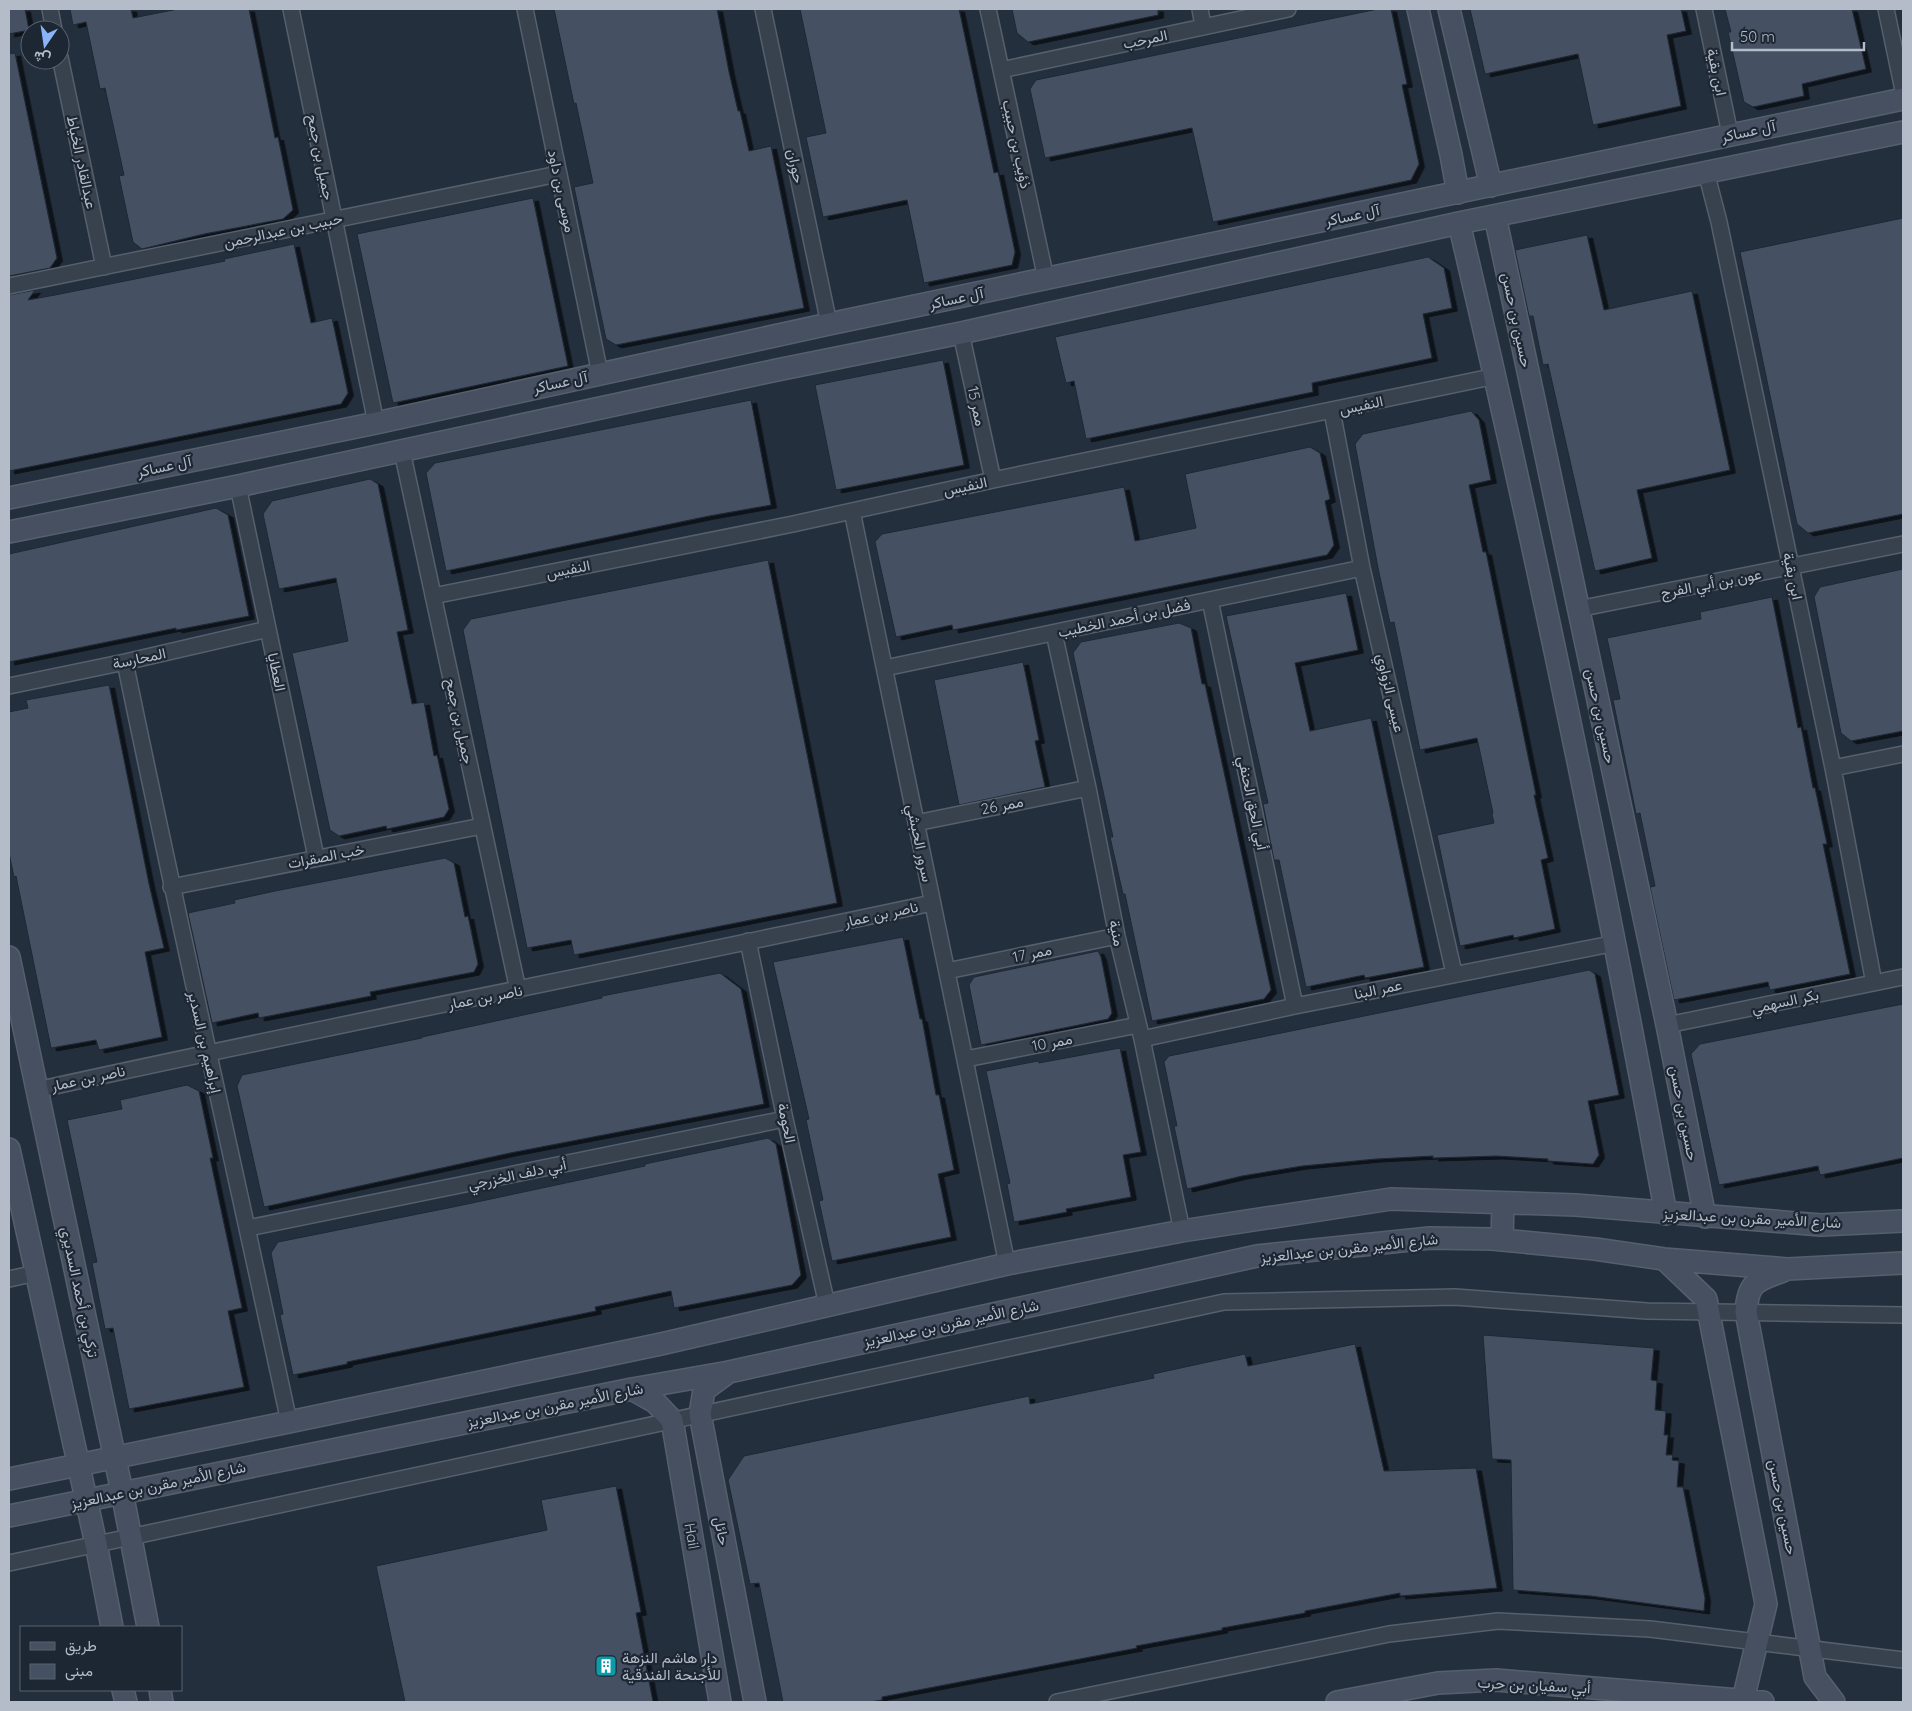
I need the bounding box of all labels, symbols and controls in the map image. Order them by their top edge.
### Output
north arrow [20,20,70,70]
scale bar [1732,20,1864,52]
street label: المرحب [1121,25,1169,53]
text: 50 m [1740,27,1775,46]
text: ش [32,47,52,68]
street label: ابن بقية [1702,47,1731,98]
street label: ذؤيب بن حبيب [997,98,1036,190]
street label: جميل بن جمح [301,112,339,202]
street label: عبدالقادر الخياط [63,114,101,211]
street label: آل عساكر [1718,116,1778,146]
street label: حوران [783,147,809,185]
street label: موسى بن داود [543,148,580,234]
street label: آل عساكر [1322,200,1382,230]
street label: حبيب بن عبدالرحمن [222,208,344,253]
street label: حسين بن حسن [1497,271,1536,369]
street label: آل عساكر [926,283,986,313]
street label: آل عساكر [530,367,590,397]
street label: ممر 15 [964,384,990,428]
street label: النفيس [1337,391,1385,420]
street label: آل عساكر [134,451,194,481]
street label: النفيس [941,472,989,501]
street label: ابن بقية [1778,551,1807,602]
street label: النفيس [544,555,592,584]
street label: عون بن أبي الفرج [1659,564,1764,606]
street label: فضل بن أحمد الخطيب [1056,595,1192,642]
street label: المحارسة [111,643,167,673]
street label: العطايا [264,651,290,693]
street label: عيسى الزواوي [1369,652,1409,735]
street label: حسين بن حسن [1581,667,1620,765]
street label: جميل بن جمح [440,676,478,766]
street label: أبي الحق الحنفي [1230,754,1272,853]
street label: ممر 26 [979,792,1025,818]
street label: سرور الحبشي [899,802,938,885]
street label: خب الصقرات [286,839,366,873]
street label: ناصر بن عمار [841,897,920,932]
street label: منية [1105,918,1129,948]
street label: ممر 17 [1011,940,1053,966]
street label: عمر البنا [1352,975,1404,1003]
street label: ناصر بن عمار [445,980,524,1015]
street label: بكر السهمي [1750,985,1821,1021]
street label: إبراهيم بن السدير [183,988,226,1096]
street label: ممر 10 [1030,1029,1074,1055]
street label: ناصر بن عمار [48,1061,127,1096]
street label: حسين بن حسن [1664,1064,1703,1162]
street label: الحومة [773,1101,801,1145]
street label: أبي دلف الخزرجي [466,1154,569,1198]
street label: شارع الأمير مقرن بن عبدالعزيز [1661,1204,1842,1234]
street label: تركي بن أحمد السديري [53,1225,103,1360]
street label: شارع الأمير مقرن بن عبدالعزيز [1258,1229,1439,1269]
street label: شارع الأمير مقرن بن عبدالعزيز [861,1295,1041,1353]
street label: شارع الأمير مقرن بن عبدالعزيز [465,1379,645,1434]
street label: شارع الأمير مقرن بن عبدالعزيز [68,1457,248,1515]
street label: حسين بن حسن [1763,1458,1802,1556]
street label: حائل [710,1515,734,1547]
street label: Hail [680,1521,704,1551]
legend [20,1626,182,1691]
text: طريق [65,1636,97,1656]
place label: دار هاشم النزهة للأجنحة الفندقية [622,1648,721,1684]
building icon: دار هاشم النزهة للأجنحة الفندقية [594,1654,618,1678]
text: مبنى [65,1661,93,1681]
street label: أبي سفيان بن حرب [1477,1673,1592,1701]

